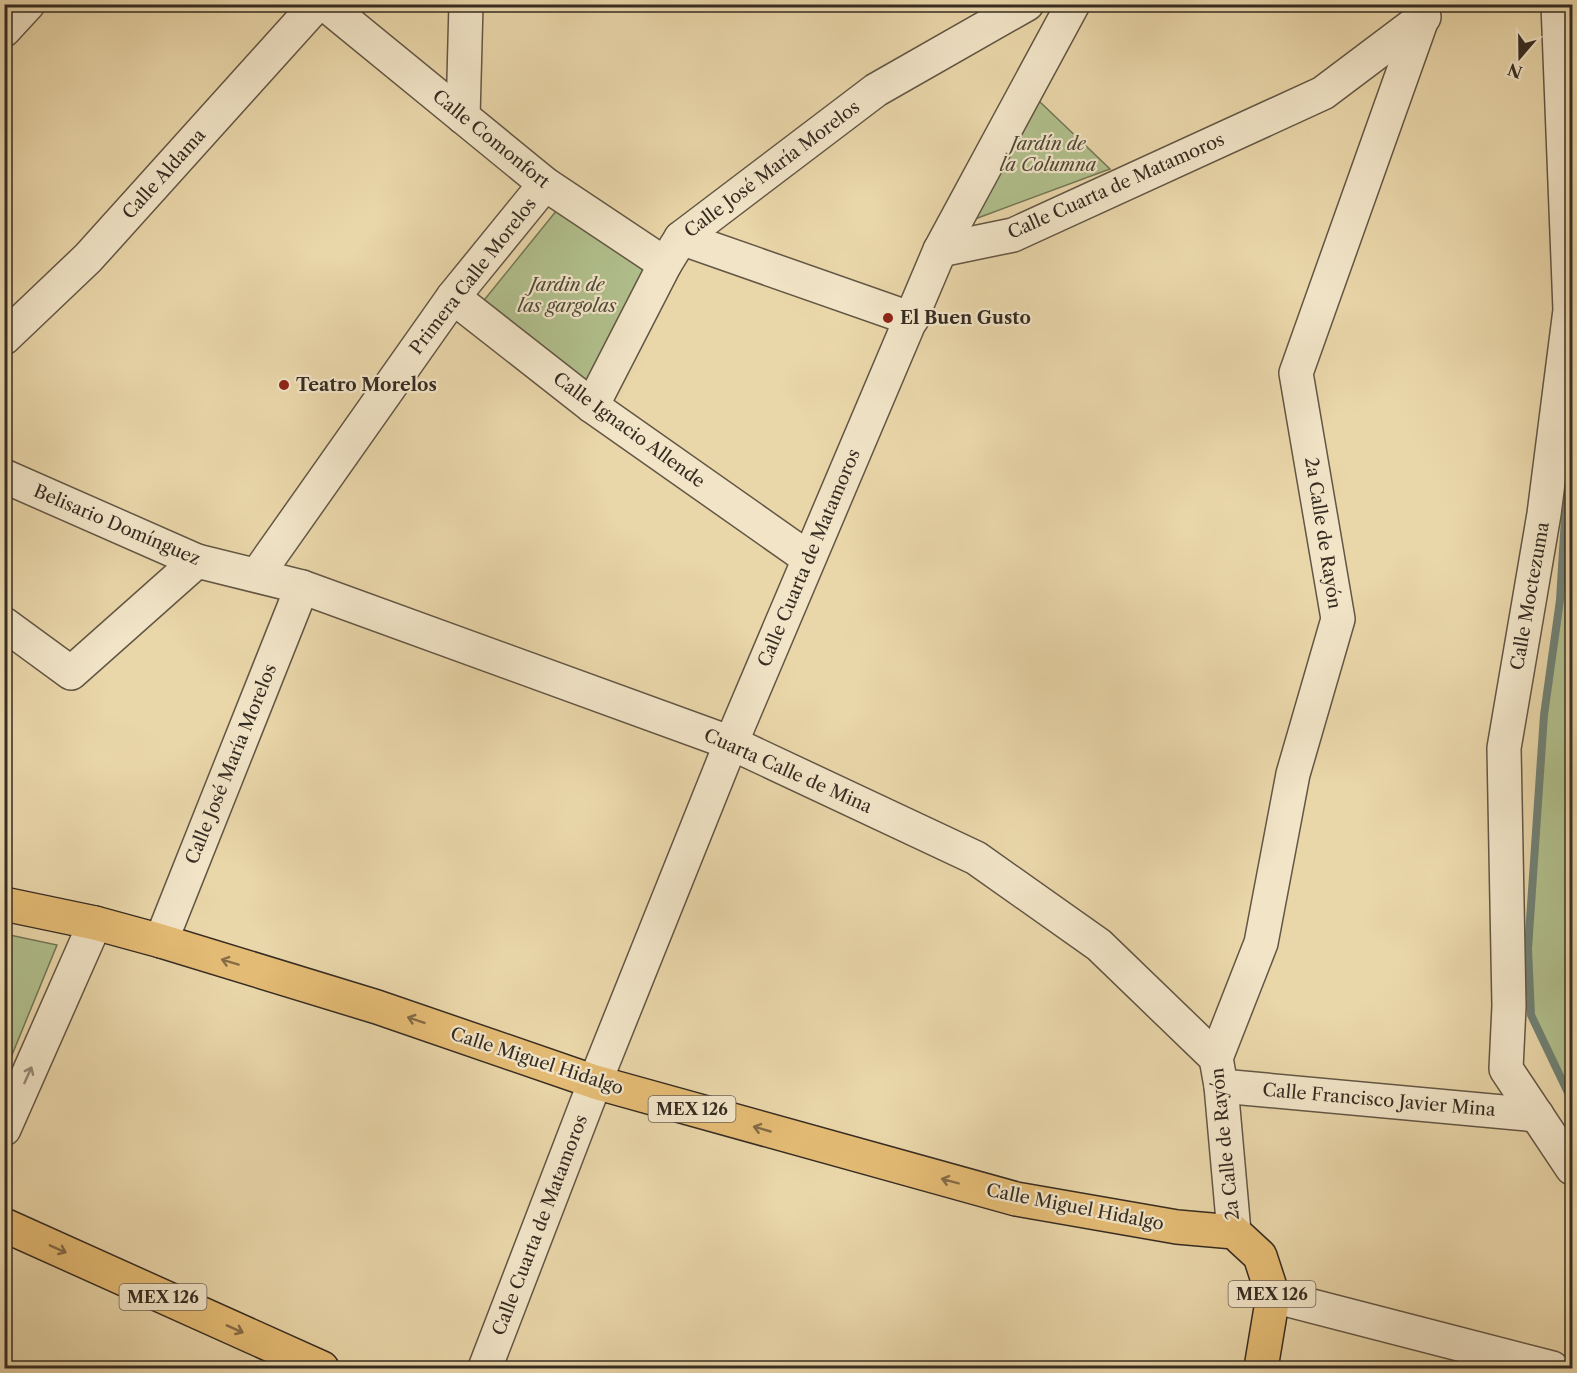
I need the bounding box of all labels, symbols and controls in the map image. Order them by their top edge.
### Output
north arrow [1490,27,1550,87]
text: N [1505,59,1525,83]
street label: Calle Comonfort [428,85,554,193]
street label: Calle José María Morelos [680,96,864,242]
street label: Calle Aldama [118,124,211,224]
street label: Calle Cuarta de Matamoros [1004,128,1228,244]
park label: Jardín de la Columna [1000,133,1097,176]
street label: Primera Calle Morelos [405,193,541,359]
park label: Jardin de las gargolas [518,274,617,317]
place label: El Buen Gusto [900,307,1031,329]
marker: El Buen Gusto [881,311,895,325]
street label: Calle Ignacio Allende [549,368,709,492]
place label: Teatro Morelos [296,374,437,396]
marker: Teatro Morelos [277,378,291,392]
street label: Calle Cuarta de Matamoros [753,446,865,670]
street label: 2a Calle de Rayón [1300,456,1346,610]
street label: Belisario Domínguez [30,480,204,570]
street label: Calle Moctezuma [1506,520,1554,672]
street label: Calle José María Morelos [181,661,281,867]
street label: Cuarta Calle de Mina [701,724,876,818]
one-way arrow [221,956,240,967]
one-way arrow [407,1014,426,1025]
street label: Calle Miguel Hidalgo [448,1023,626,1099]
one-way arrow [23,1067,34,1085]
street label: 2a Calle de Rayón [1206,1067,1244,1221]
street label: Calle Francisco Javier Mina [1262,1079,1497,1121]
road number: MEX 126 [648,1096,736,1122]
street label: Calle Cuarta de Matamoros [488,1112,592,1338]
one-way arrow [753,1122,772,1134]
one-way arrow [941,1175,960,1186]
street label: Calle Miguel Hidalgo [984,1179,1166,1235]
one-way arrow [48,1243,66,1255]
road number: MEX 126 [1228,1281,1316,1307]
road number: MEX 126 [120,1284,207,1310]
one-way arrow [226,1324,244,1336]

